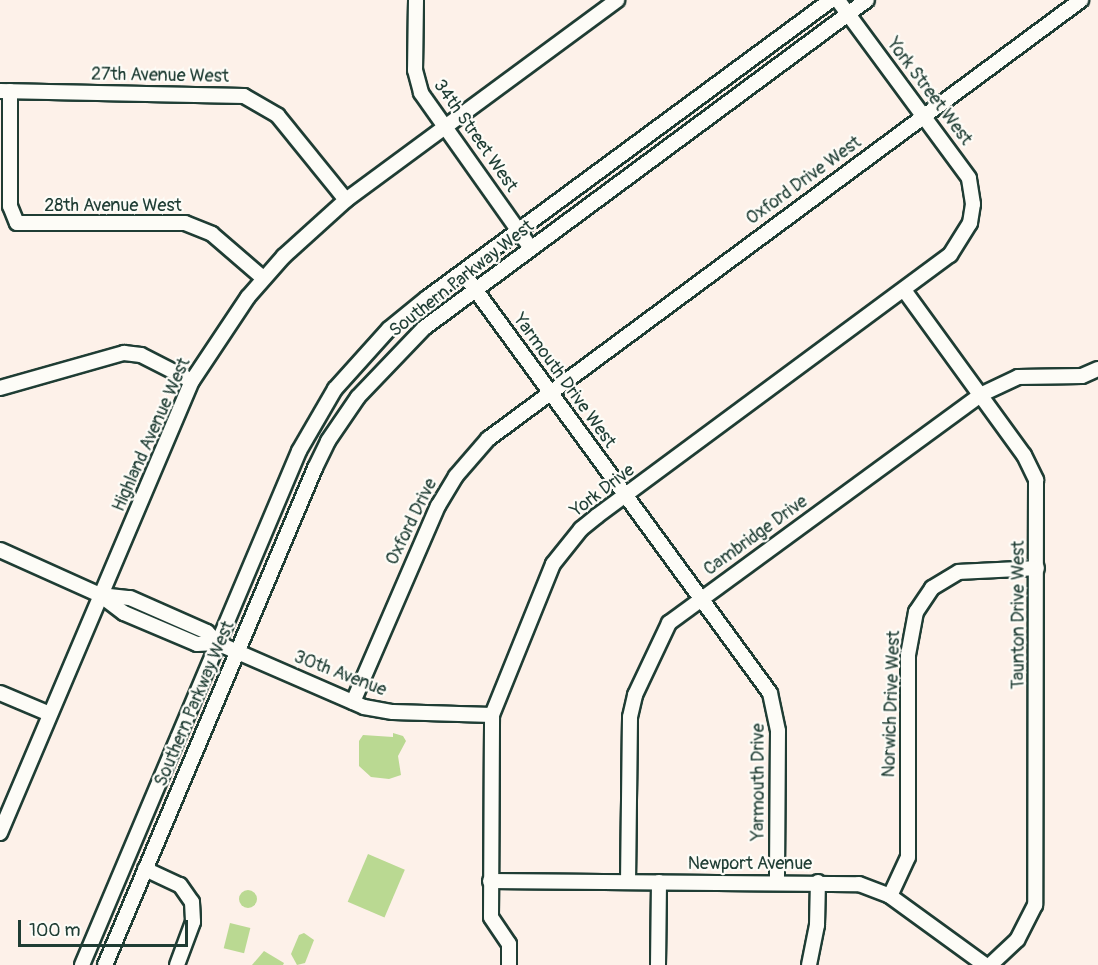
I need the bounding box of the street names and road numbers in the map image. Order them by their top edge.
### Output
street label: York Street West [882,34,976,150]
street label: 27th Avenue West [91,64,229,88]
street label: 34th Street West [428,76,522,196]
street label: Oxford Drive West [742,132,866,230]
street label: 28th Avenue West [44,195,182,217]
street label: Southern Parkway West [385,216,539,342]
street label: Yarmouth Drive West [508,310,620,452]
street label: Highland Avenue West [108,355,196,515]
street label: York Drive [567,460,639,522]
street label: Oxford Drive [382,475,442,569]
street label: Cambridge Drive [700,491,812,581]
street label: Taunton Drive West [1008,541,1030,689]
street label: Southern Parkway West [150,618,240,790]
street label: Norwich Drive West [879,630,905,778]
street label: 30th Avenue [291,646,389,702]
street label: Yarmouth Drive [748,723,770,841]
street label: Newport Avenue [688,853,812,875]

